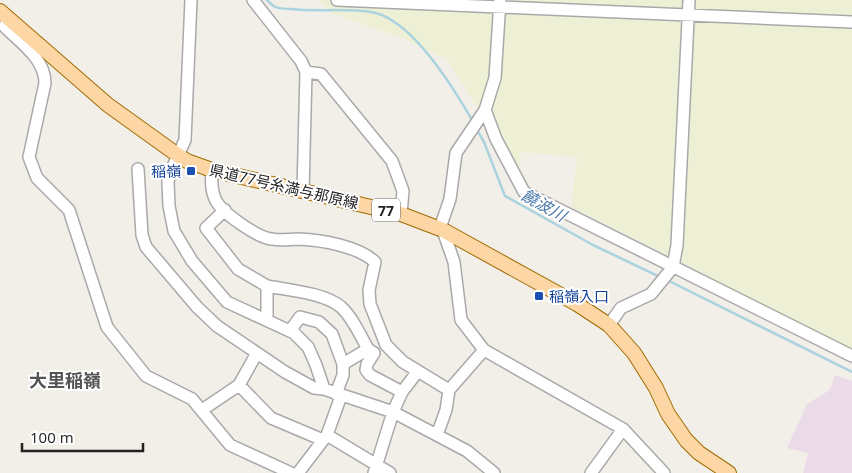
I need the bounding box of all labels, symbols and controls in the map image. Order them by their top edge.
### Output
street label: 県道77号糸満与那原線 [208,159,360,213]
place label: 稲嶺 [151,161,181,181]
marker: 稲嶺 [185,165,197,177]
water label: 饒波川 [518,184,572,227]
road number: 77 [372,198,400,222]
place label: 稲嶺入口 [549,286,609,306]
marker: 稲嶺入口 [533,290,545,302]
district label: 大里稲嶺 [29,368,101,392]
scale bar [22,420,144,452]
text: 100 m [30,427,74,447]

